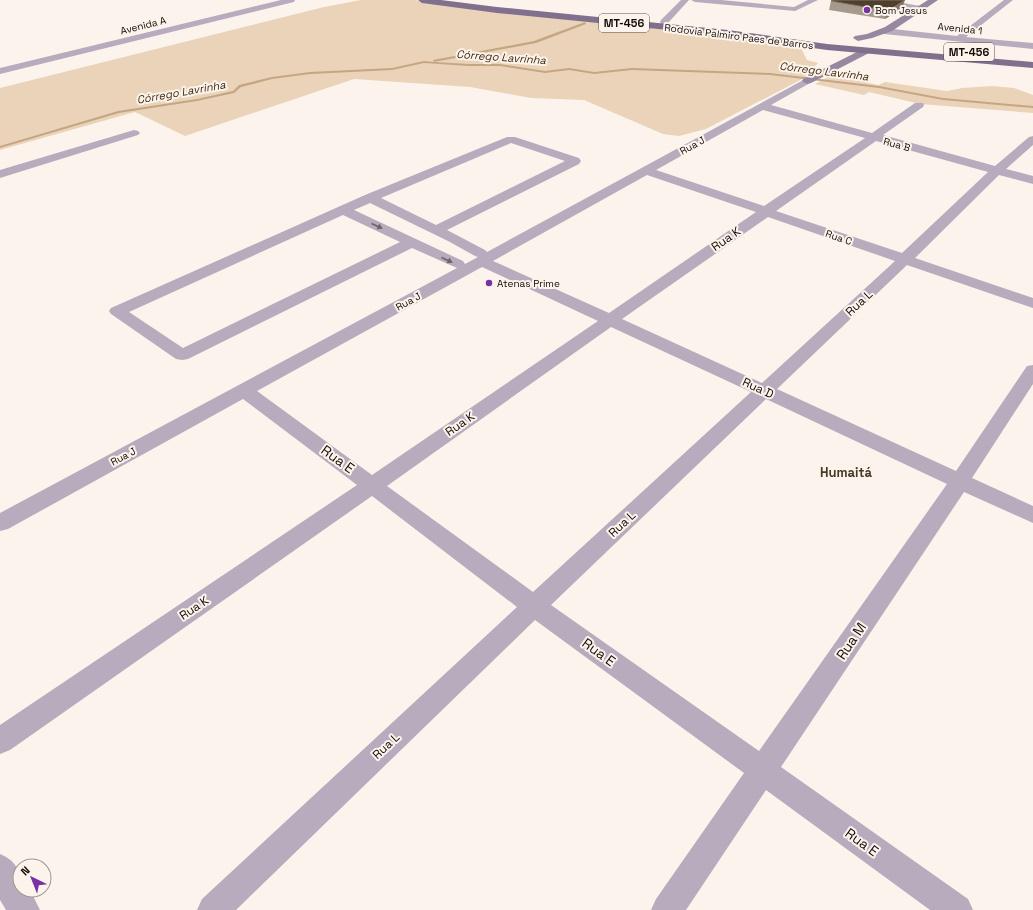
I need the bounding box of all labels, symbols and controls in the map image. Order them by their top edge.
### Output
place label: Bom Jesus [875,4,927,17]
marker: Bom Jesus [862,5,872,15]
street label: Avenida A [119,13,168,37]
road number: MT-456 [599,14,649,32]
street label: Avenida 1 [937,20,983,37]
street label: Rodovia Palmiro Paes de Barros [664,21,814,52]
road number: MT-456 [944,43,994,61]
water label: Córrego Lavrinha [456,47,547,67]
water label: Córrego Lavrinha [779,59,870,84]
water label: Córrego Lavrinha [136,77,227,107]
street label: Rua J [677,133,707,158]
street label: Rua B [882,135,912,154]
one-way arrow [371,223,383,229]
street label: Rua K [708,223,744,255]
street label: Rua C [824,227,854,248]
one-way arrow [442,257,454,263]
place label: Atenas Prime [497,277,560,290]
marker: Atenas Prime [484,278,494,288]
street label: Rua L [842,286,876,320]
street label: Rua J [393,289,423,314]
street label: Rua D [740,374,776,402]
street label: Rua K [442,408,478,440]
street label: Rua E [318,441,358,477]
street label: Rua J [108,444,138,468]
district label: Humaitá [820,464,873,481]
street label: Rua L [605,507,639,541]
street label: Rua K [176,592,212,624]
street label: Rua M [832,619,870,663]
street label: Rua E [579,634,619,670]
street label: Rua L [369,729,403,763]
street label: Rua E [842,824,882,860]
north arrow [12,858,52,898]
text: N [18,863,33,878]

